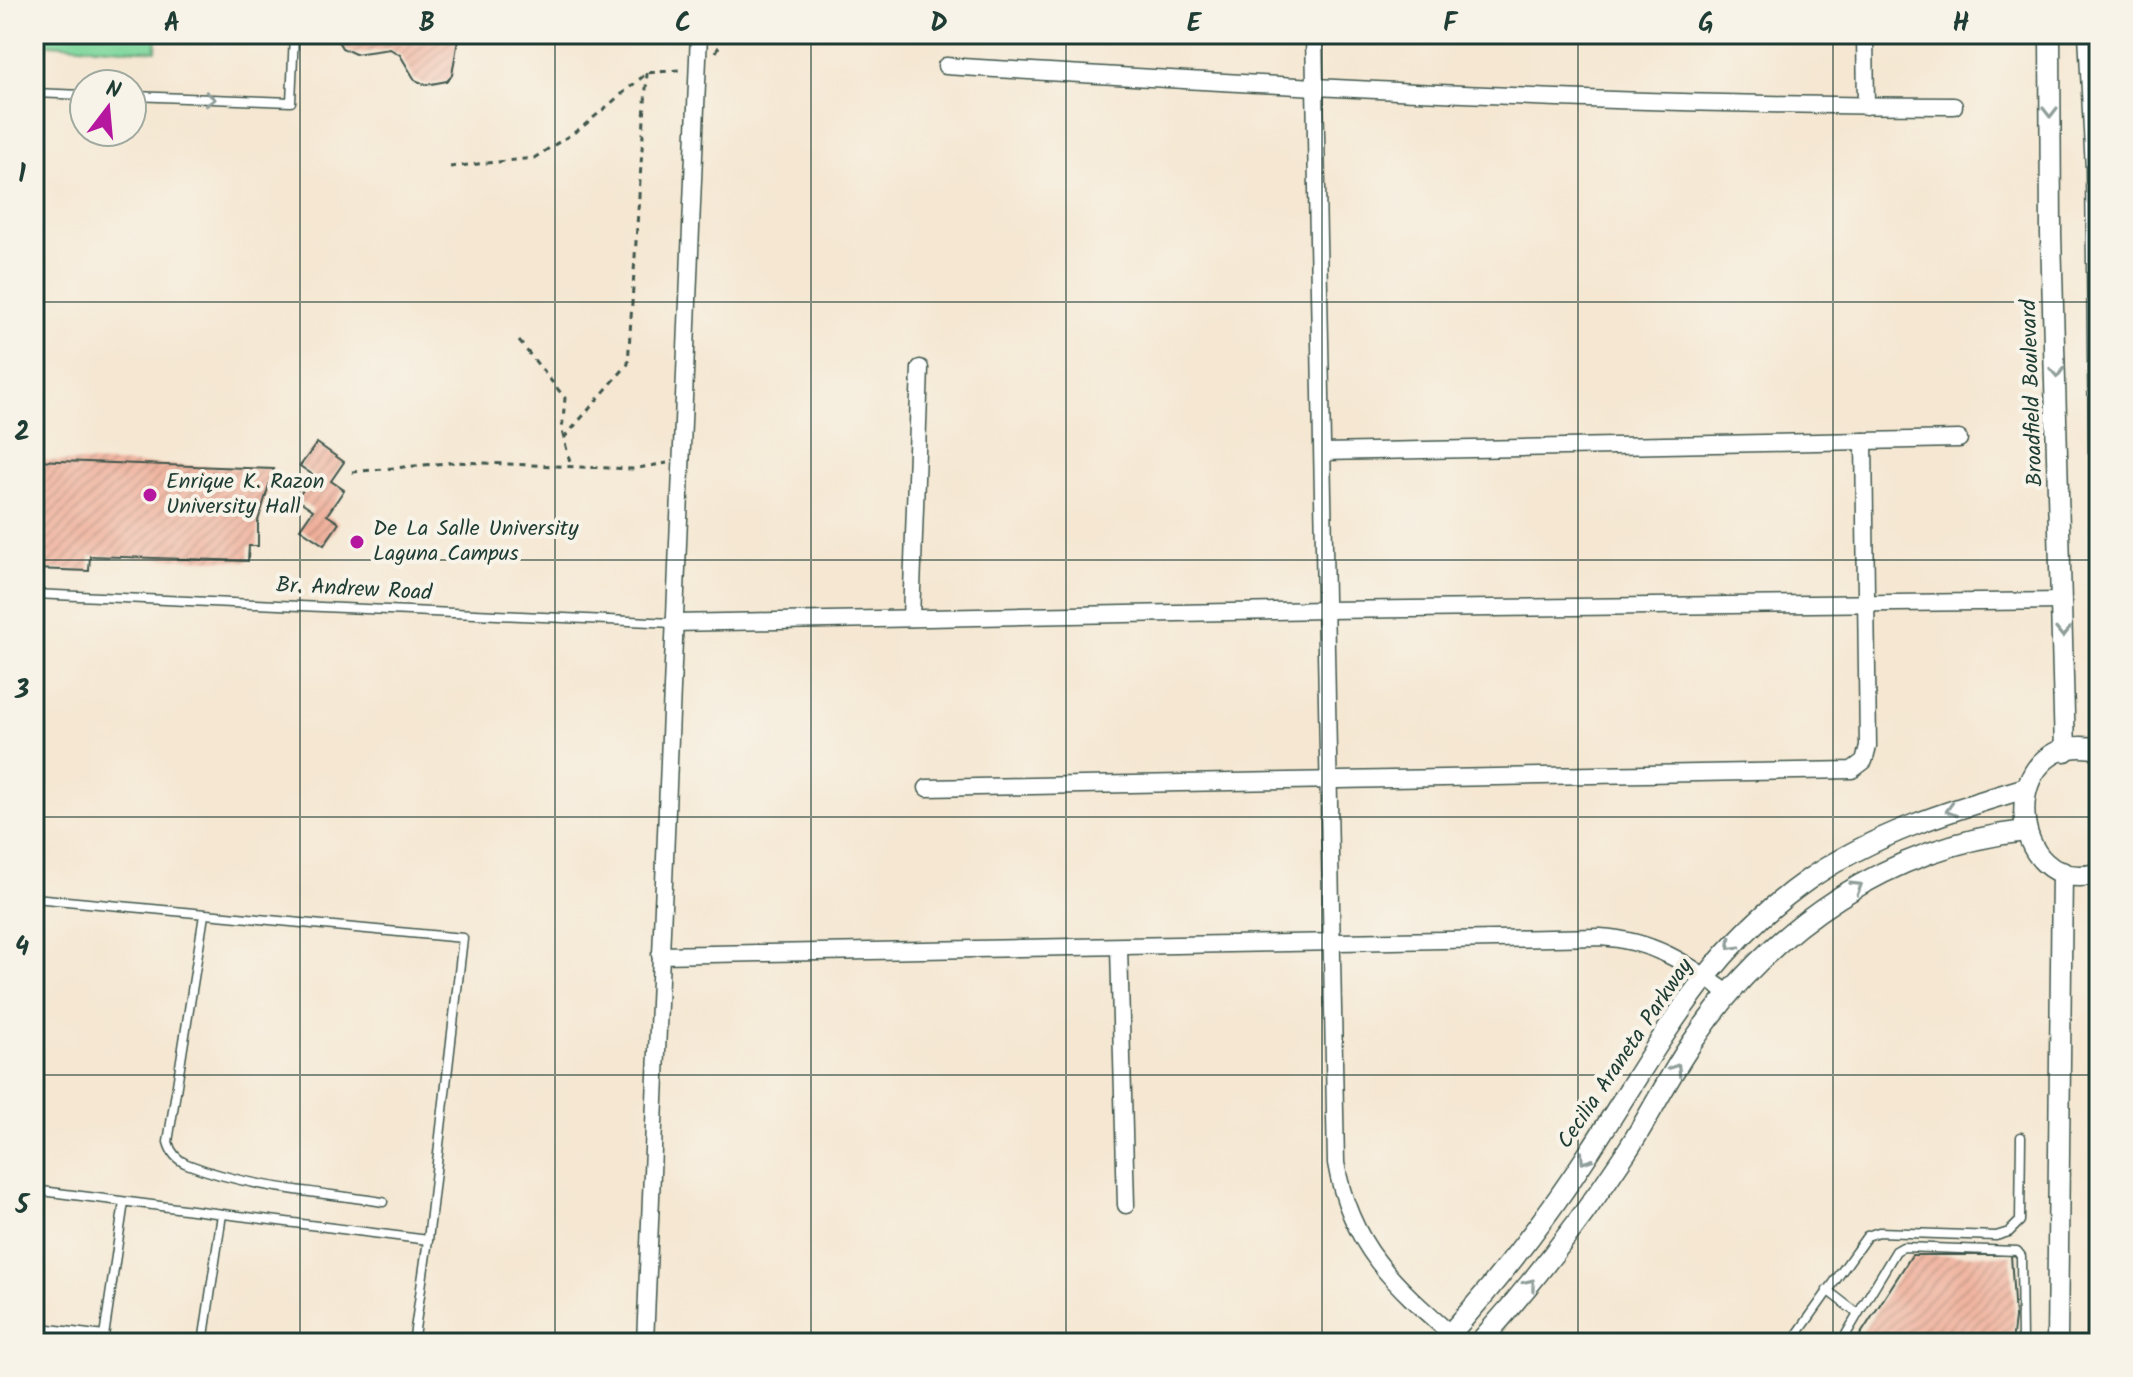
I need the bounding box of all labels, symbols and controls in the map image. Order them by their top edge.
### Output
text: A [164,3,180,45]
text: B [419,3,435,45]
text: C [675,3,691,45]
text: D [930,3,948,45]
text: E [1187,3,1203,45]
text: F [1443,3,1459,45]
text: G [1698,3,1714,45]
text: H [1953,3,1970,45]
north arrow [68,68,148,148]
text: N [101,72,124,110]
one-way arrow [204,91,217,108]
one-way arrow [2041,106,2059,119]
text: 1 [18,154,26,196]
street label: Broadfield Boulevard [2012,298,2054,487]
one-way arrow [2048,366,2066,379]
text: 2 [14,412,30,454]
place label: Enrique K. Razon University Hall [166,465,324,525]
marker: Enrique K. Razon University Hall [141,486,159,504]
place label: De La Salle University Laguna Campus [373,512,579,572]
marker: De La Salle University Laguna Campus [348,533,366,551]
street label: Br. Andrew Road [275,568,434,612]
one-way arrow [2054,626,2072,639]
text: 3 [14,670,29,712]
one-way arrow [1944,801,1958,817]
one-way arrow [1848,881,1863,897]
text: 4 [15,927,29,969]
one-way arrow [1727,936,1741,950]
street label: Cecilia Araneta Parkway [1549,951,1703,1156]
one-way arrow [1666,1063,1681,1078]
one-way arrow [1580,1150,1595,1164]
text: 5 [14,1185,30,1227]
one-way arrow [1520,1279,1535,1293]

